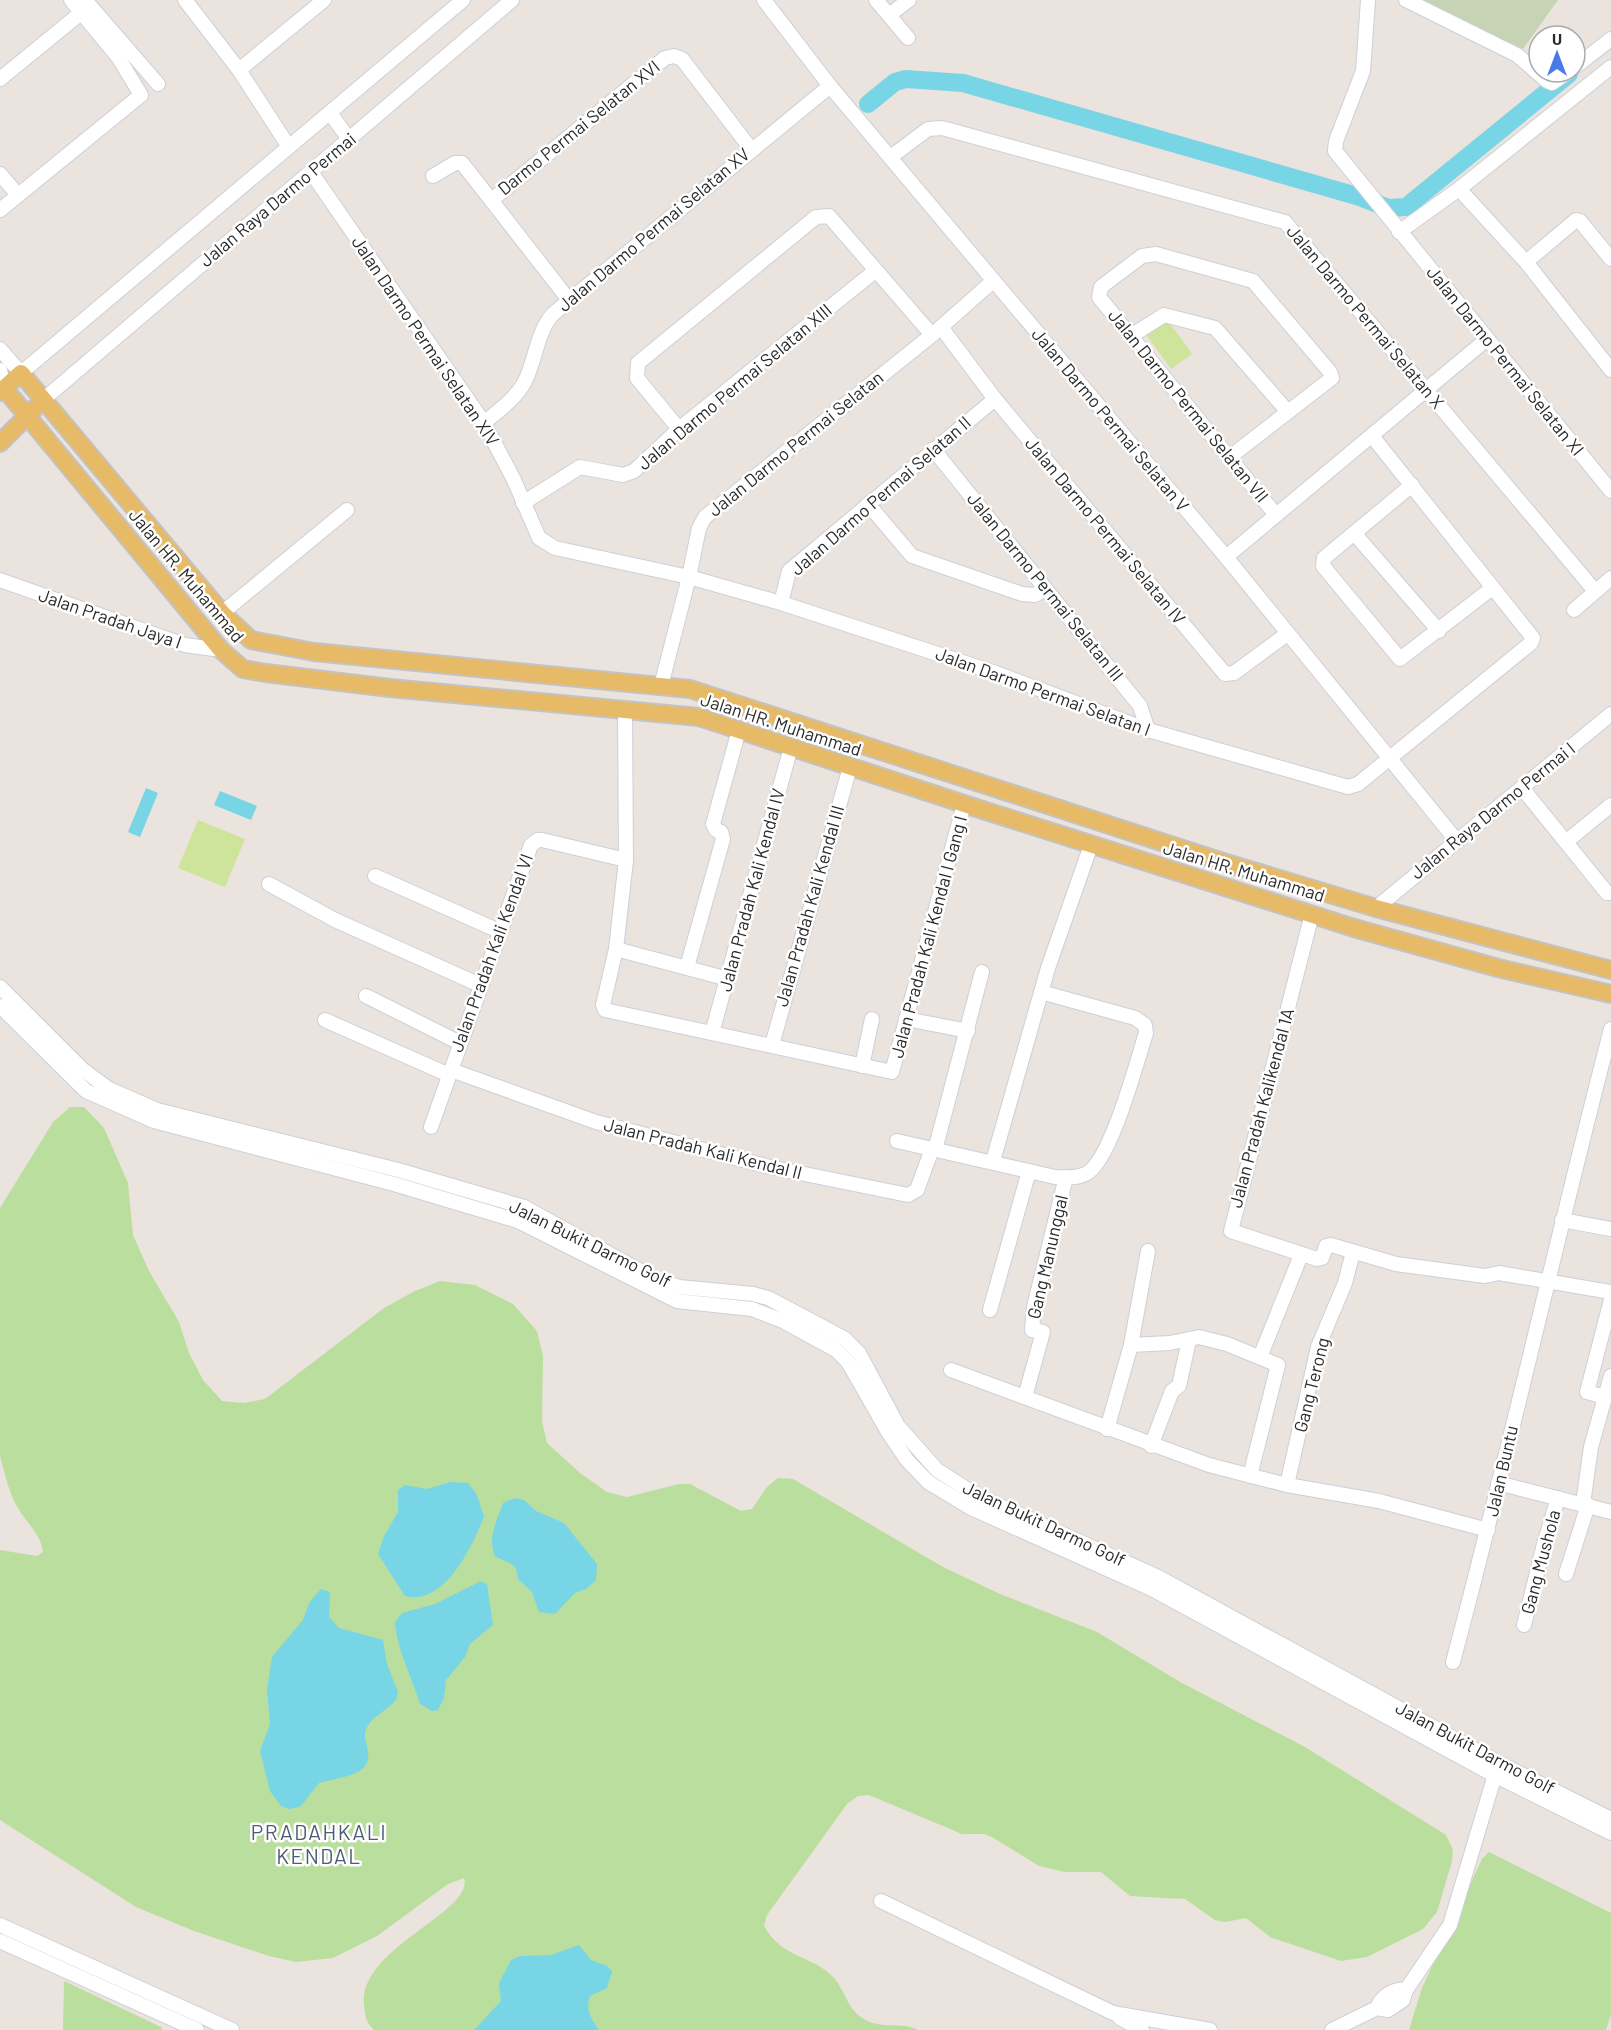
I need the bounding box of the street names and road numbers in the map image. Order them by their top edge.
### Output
street label: Darmo Permai Selatan XVI [493,55,664,199]
street label: Jalan Raya Darmo Permai [195,127,360,271]
street label: Jalan Darmo Permai Selatan XV [553,142,754,316]
street label: Jalan Darmo Permai Selatan X [1282,220,1449,413]
street label: Jalan Darmo Permai Selatan XIV [347,231,505,450]
street label: Jalan Darmo Permai Selatan XI [1422,261,1589,460]
street label: Jalan Darmo Permai Selatan XIII [633,299,837,475]
street label: Jalan Darmo Permai Selatan VII [1103,305,1273,507]
street label: Jalan Darmo Permai Selatan V [1027,324,1193,516]
street label: Jalan Darmo Permai Selatan [704,367,888,521]
street label: Jalan Darmo Permai Selatan II [786,411,975,580]
street label: Jalan Darmo Permai Selatan IV [1021,432,1191,629]
street label: Jalan Darmo Permai Selatan III [963,488,1129,685]
street label: Jalan HR. Muhammad [124,504,249,647]
street label: Jalan Pradah Jaya I [36,583,185,653]
street label: Jalan Darmo Permai Selatan I [933,642,1154,740]
street label: Jalan HR. Muhammad [698,688,865,760]
street label: Jalan Raya Darmo Permai I [1406,737,1579,883]
street label: Jalan Pradah Kali Kendal IV [713,785,789,994]
street label: Jalan Pradah Kali Kendal III [770,803,848,1009]
street label: Jalan Pradah Kali Kendal I Gang I [885,813,971,1060]
street label: Jalan HR. Muhammad [1161,836,1328,906]
street label: Jalan Pradah Kali Kendal VI [445,851,537,1055]
street label: Jalan Pradah Kalikendal 1A [1224,1005,1298,1210]
street label: Jalan Pradah Kali Kendal II [602,1113,805,1183]
street label: Gang Manunggal [1022,1193,1072,1321]
street label: Jalan Bukit Darmo Golf [506,1194,675,1292]
street label: Gang Terong [1289,1335,1333,1435]
street label: Jalan Buntu [1480,1423,1522,1518]
street label: Jalan Bukit Darmo Golf [960,1476,1129,1570]
street label: Gang Mushola [1516,1507,1564,1616]
street label: Jalan Bukit Darmo Golf [1392,1696,1559,1798]

